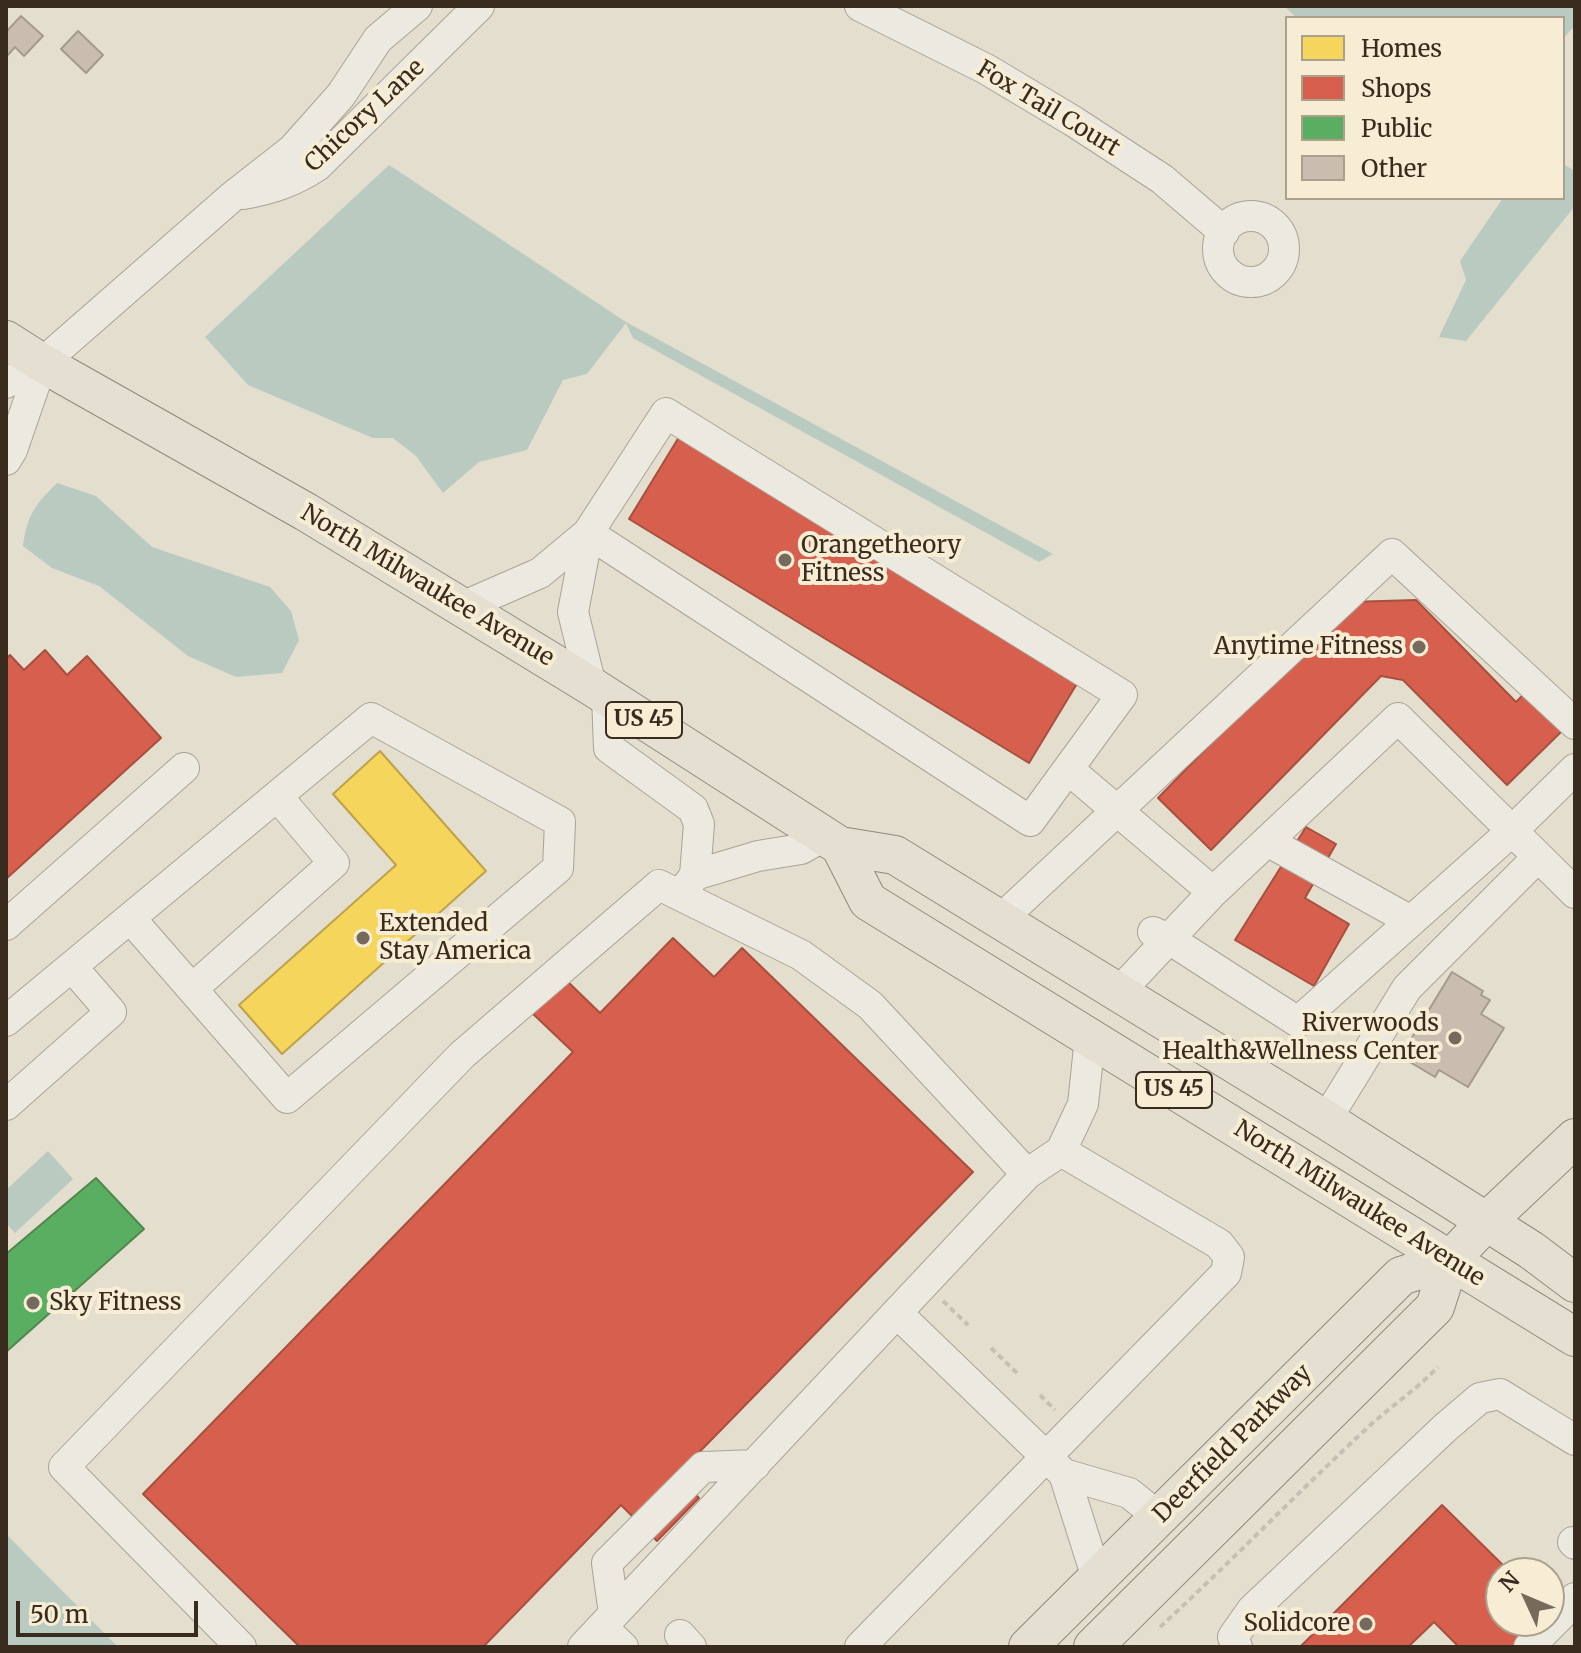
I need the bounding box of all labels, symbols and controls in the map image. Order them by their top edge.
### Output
legend [1285,16,1565,200]
text: Homes [1361,33,1442,64]
street label: Chicory Lane [299,53,431,179]
street label: Fox Tail Court [971,55,1125,163]
text: Shops [1361,73,1432,104]
text: Public [1361,113,1432,144]
text: Other [1361,153,1427,184]
street label: North Milwaukee Avenue [295,499,559,673]
place label: Orangetheory Fitness [801,532,961,588]
marker: Orangetheory Fitness [776,551,794,569]
place label: Anytime Fitness [1214,633,1403,661]
marker: Anytime Fitness [1410,638,1428,656]
road number: US 45 [606,702,682,738]
place label: Extended Stay America [379,910,531,966]
marker: Extended Stay America [354,929,372,947]
place label: Riverwoods Health&Wellness Center [1162,1010,1439,1066]
marker: Riverwoods Health&Wellness Center [1446,1029,1464,1047]
road number: US 45 [1136,1072,1212,1108]
street label: North Milwaukee Avenue [1228,1115,1490,1293]
place label: Sky Fitness [49,1289,181,1317]
marker: Sky Fitness [24,1294,42,1312]
street label: Deerfield Parkway [1148,1359,1318,1529]
north arrow [1485,1557,1565,1637]
text: N [1493,1566,1525,1598]
scale bar [20,1585,202,1635]
text: 50 m [30,1599,89,1630]
place label: Solidcore [1243,1610,1350,1638]
marker: Solidcore [1357,1615,1375,1633]

